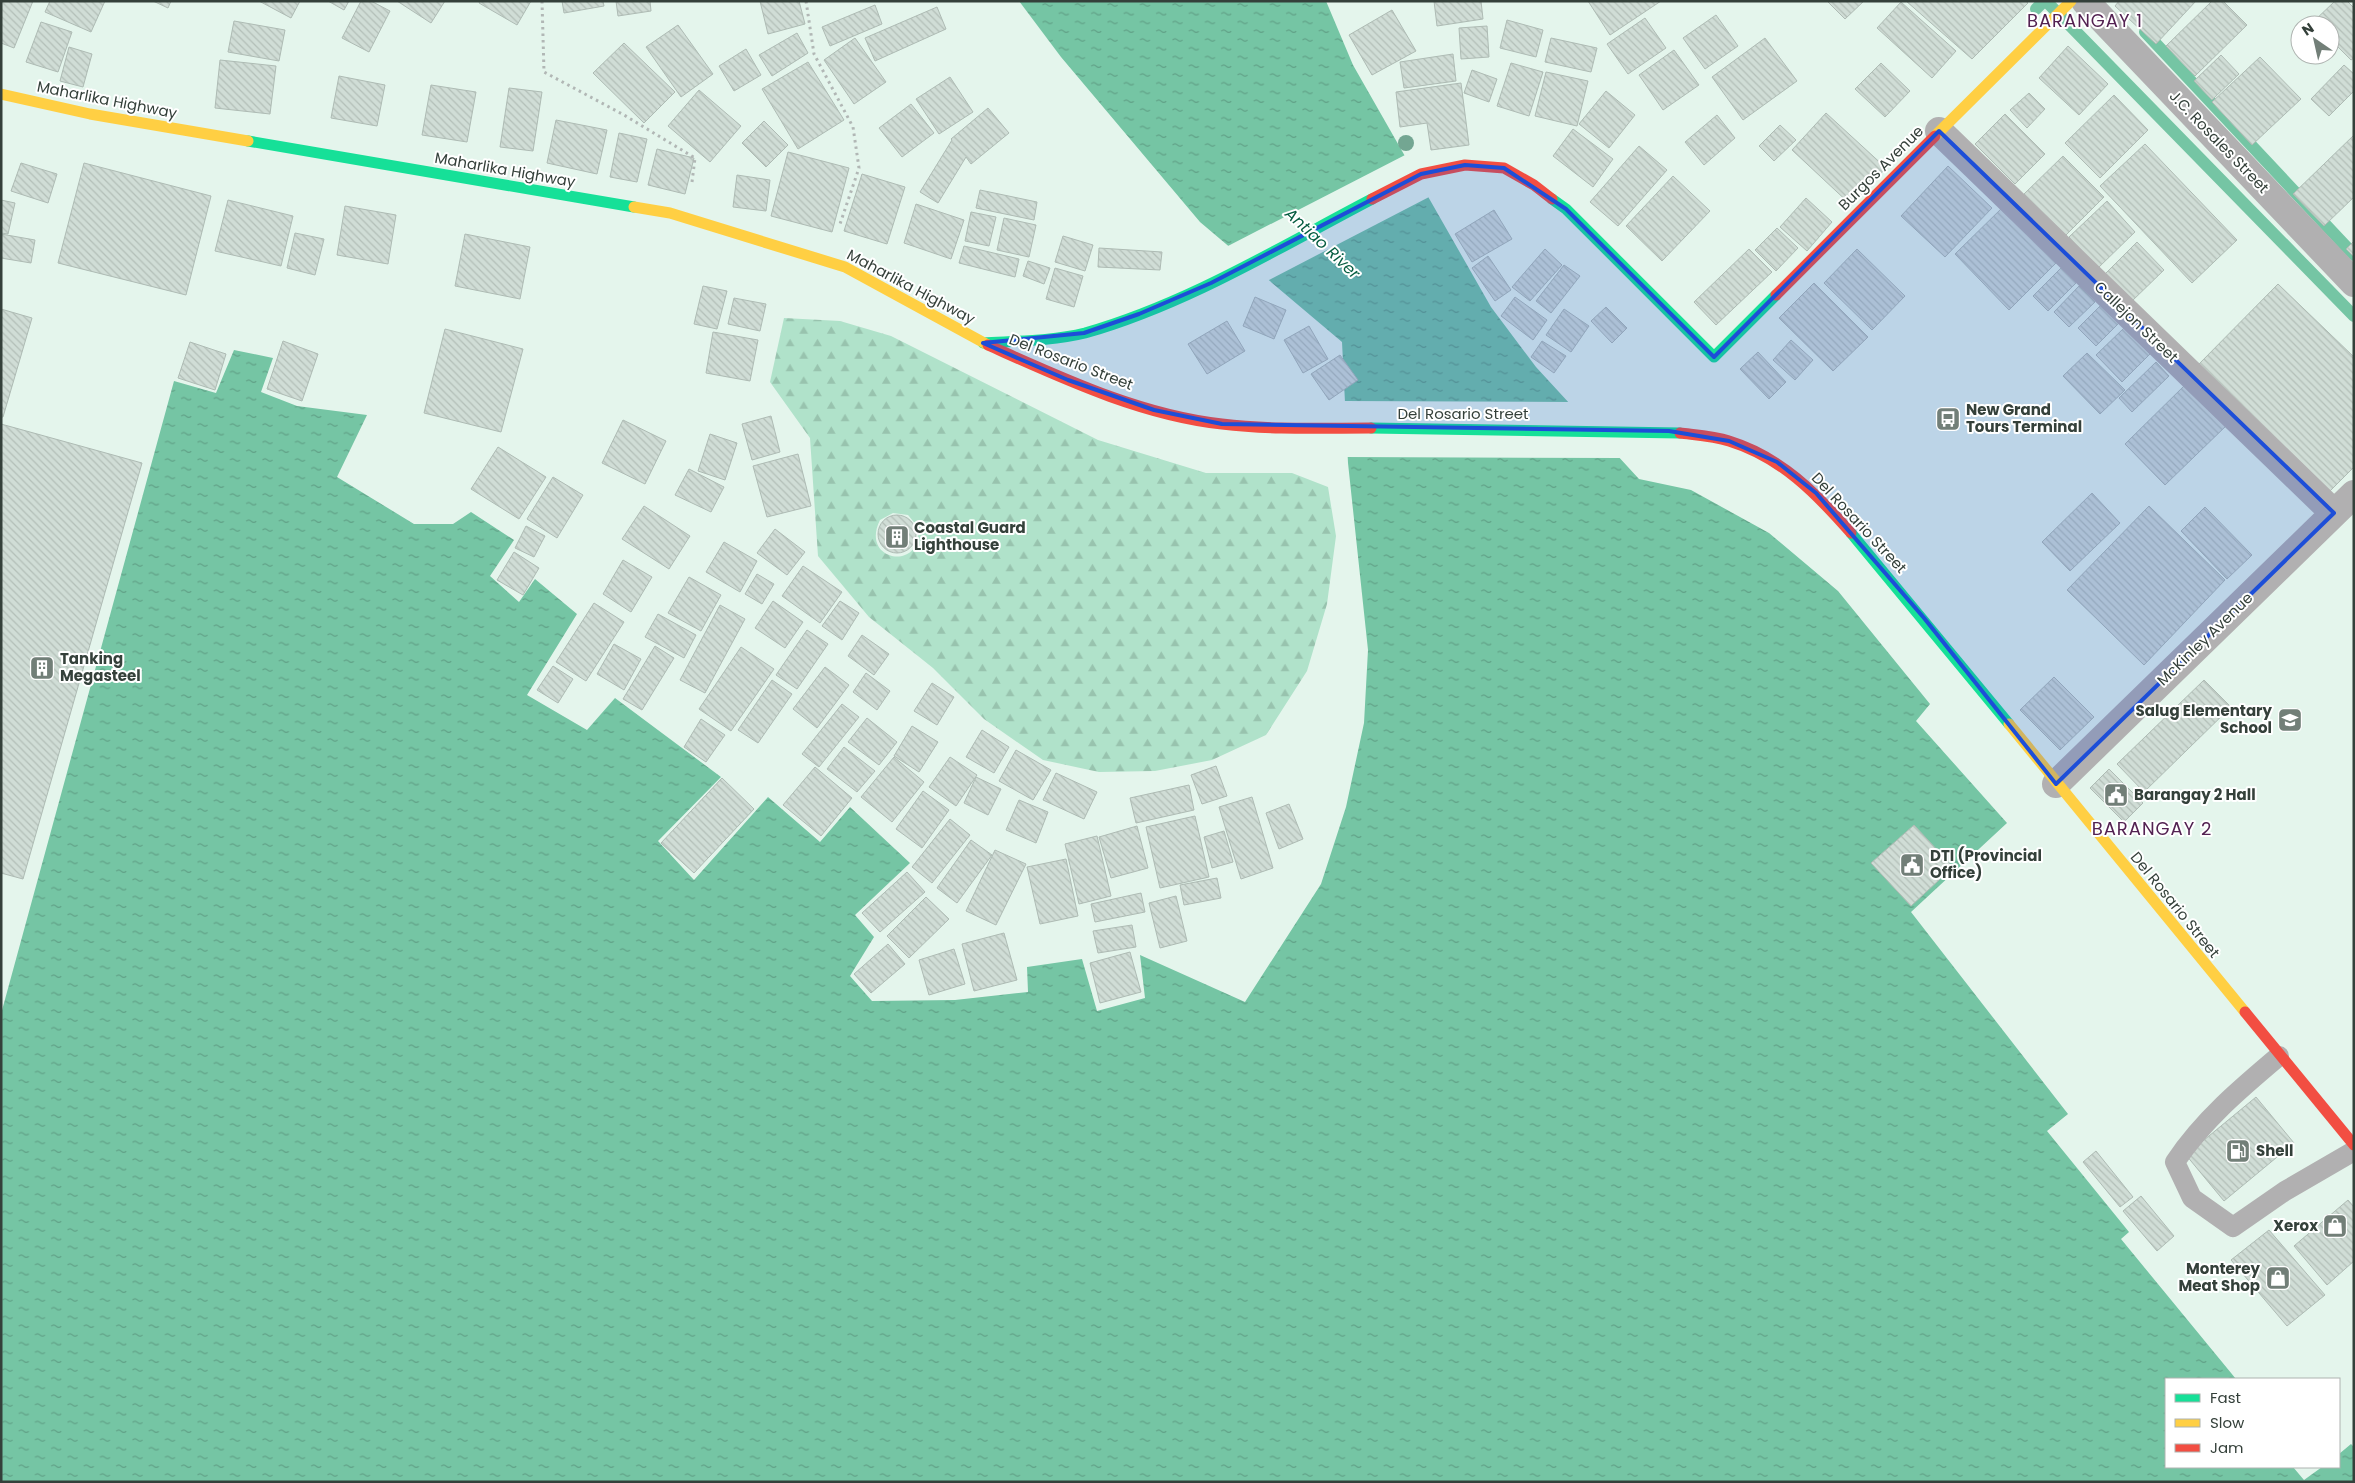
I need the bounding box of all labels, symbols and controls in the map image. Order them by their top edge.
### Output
district label: BARANGAY 1 [2027,8,2143,33]
north arrow [2290,15,2340,65]
text: N [2298,18,2318,40]
street label: Maharlika Highway [35,76,180,124]
street label: J.C. Rosales Street [2165,86,2274,198]
street label: Burgos Avenue [1834,121,1928,215]
street label: Maharlika Highway [433,147,578,192]
water label: Antiao River [1279,202,1366,285]
street label: Maharlika Highway [843,244,979,329]
street label: Callejon Street [2090,276,2183,367]
street label: Del Rosario Street [1006,328,1136,395]
place label: New Grand Tours Terminal [1966,399,2082,437]
street label: Del Rosario Street [1397,403,1529,424]
bus stop icon: New Grand Tours Terminal [1935,406,1961,432]
street label: Del Rosario Street [1807,468,1912,578]
place label: Coastal Guard Lighthouse [914,517,1026,555]
building icon: Coastal Guard Lighthouse [884,524,910,550]
street label: McKinley Avenue [2152,587,2257,690]
place label: Tanking Megasteel [60,648,141,686]
building icon: Tanking Megasteel [29,655,55,681]
place label: Salug Elementary School [2135,700,2273,738]
school or university icon: Salug Elementary School [2277,707,2303,733]
public building icon: Barangay 2 Hall [2103,782,2129,808]
place label: Barangay 2 Hall [2134,784,2256,805]
district label: BARANGAY 2 [2092,816,2212,841]
place label: DTI (Provincial Office) [1930,845,2042,883]
street label: Del Rosario Street [2126,847,2225,962]
public building icon: DTI (Provincial Office) [1899,852,1925,878]
fuel station icon: Shell [2225,1138,2251,1164]
place label: Shell [2256,1140,2293,1161]
shop icon: Xerox [2322,1213,2348,1239]
place label: Xerox [2273,1215,2318,1236]
place label: Monterey Meat Shop [2178,1258,2261,1296]
shop icon: Monterey Meat Shop [2265,1265,2291,1291]
legend [2165,1378,2340,1468]
text: Fast [2210,1387,2241,1408]
text: Slow [2210,1412,2245,1433]
text: Jam [2210,1437,2244,1458]

